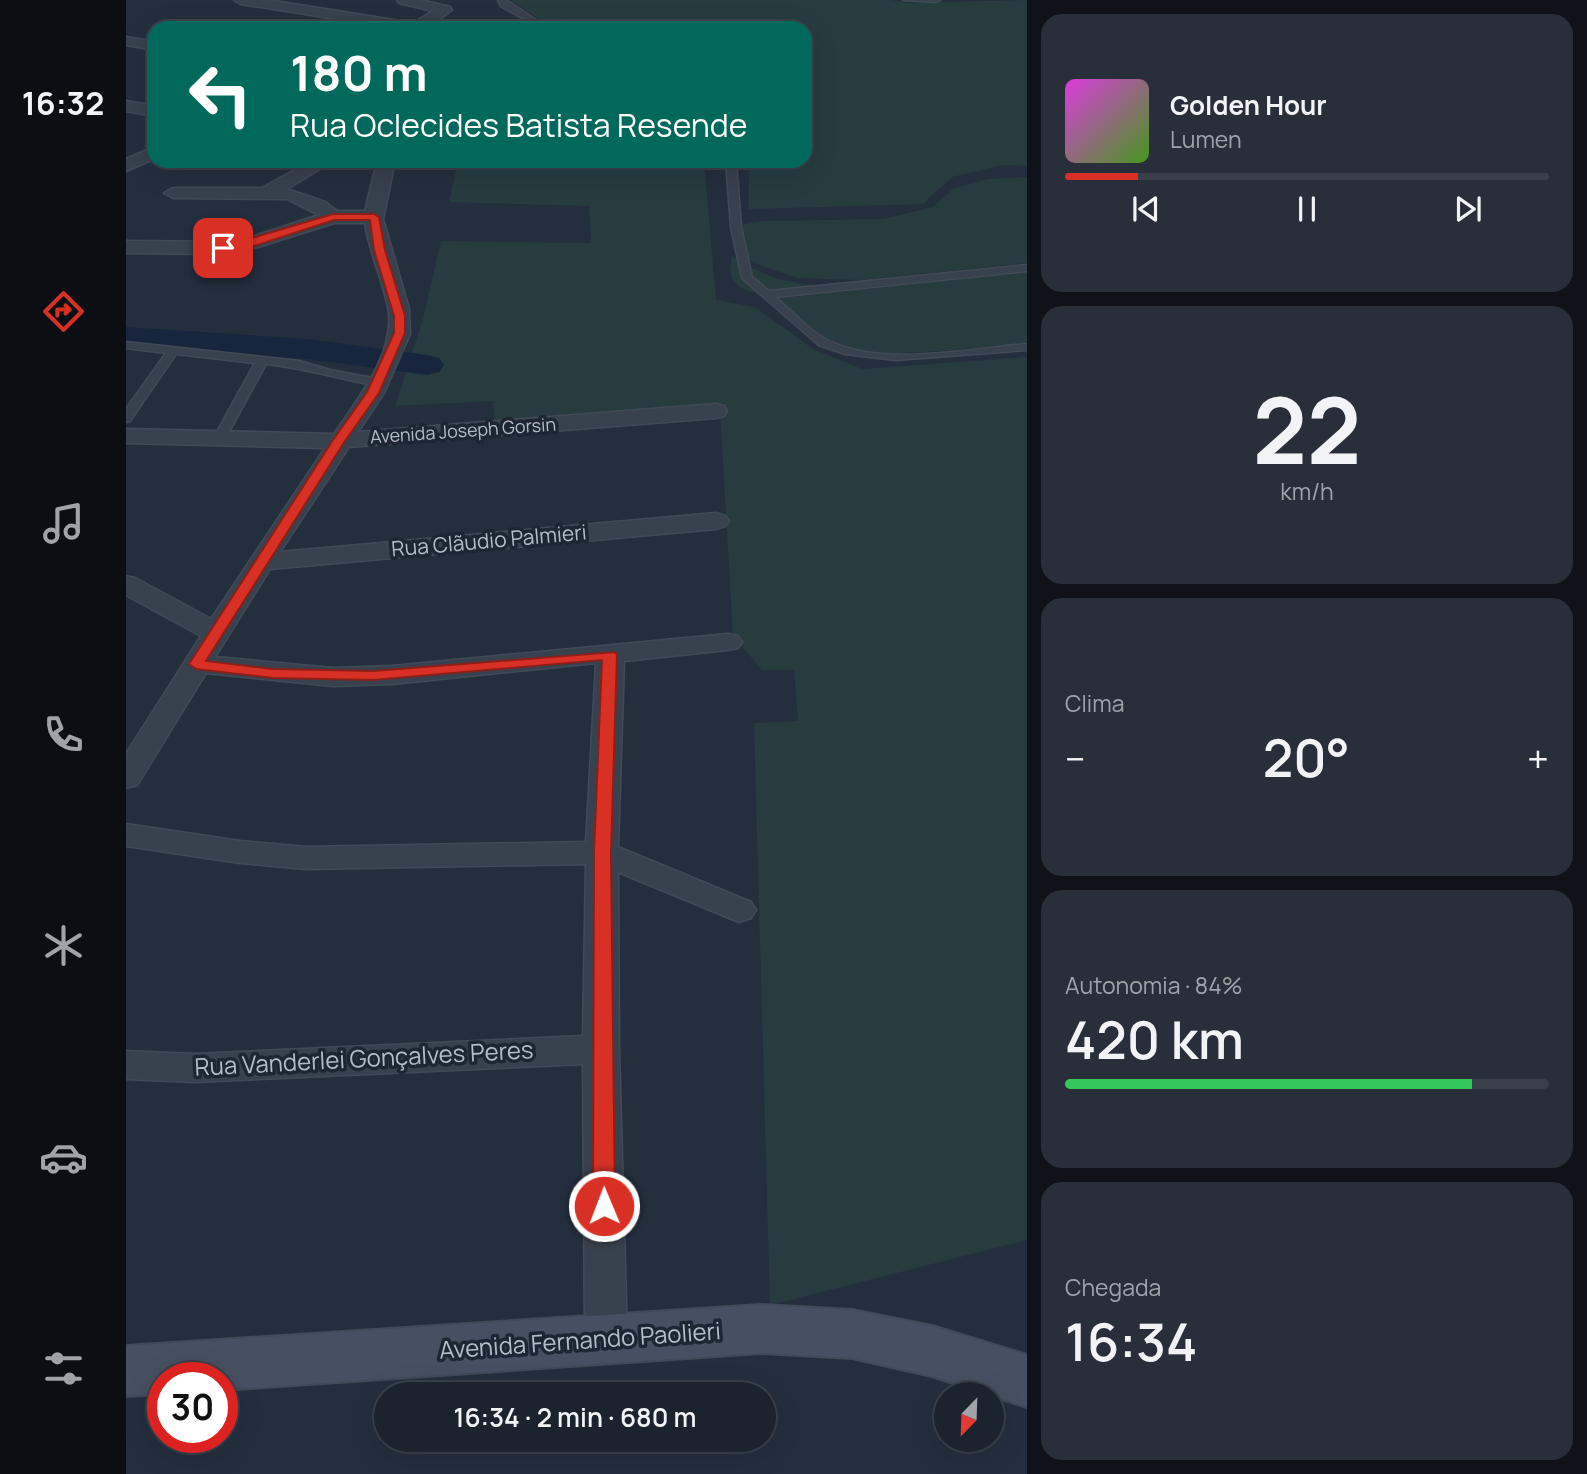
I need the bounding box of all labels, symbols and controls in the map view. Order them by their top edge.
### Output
text: 180 m [290,39,428,106]
icon: left [175,49,266,140]
text: 16:32 [22,81,104,125]
text: Golden Hour [1170,87,1327,123]
text: Rua Oclecides Batista Resende [290,103,747,147]
text: Lumen [1170,123,1242,155]
icon: previous [1127,190,1165,228]
icon: pause [1288,190,1326,228]
icon: next [1449,190,1487,228]
pin [193,218,253,278]
icon: arrive [204,229,242,267]
icon: directions [39,287,88,336]
text: 22 [1253,367,1361,491]
street label: Avenida Joseph Gorsin [369,412,557,448]
text: km/h [1280,475,1334,507]
icon: music [39,499,88,548]
street label: Rua Clãudio Palmieri [390,518,588,562]
text: Clima [1065,687,1124,719]
icon: phone [39,710,88,759]
text: 20° [1263,722,1350,793]
text: − [1065,732,1086,784]
text: + [1527,732,1549,784]
icon: climate [39,921,88,970]
text: Autonomia · 84% [1065,969,1242,1001]
text: 420 km [1065,1004,1244,1075]
street label: Rua Vanderlei Gonçalves Peres [194,1032,534,1083]
icon: car [39,1133,88,1182]
position arrow [567,1169,641,1243]
text: Chegada [1065,1271,1161,1303]
text: 16:34 [1065,1306,1197,1377]
street label: Avenida Fernando Paolieri [438,1313,722,1366]
icon: filters [39,1344,88,1393]
speed limit sign: 30 [147,1362,238,1453]
north arrow [934,1382,1004,1452]
map controls [934,1382,1004,1452]
text: 16:34 · 2 min · 680 m [453,1399,697,1435]

